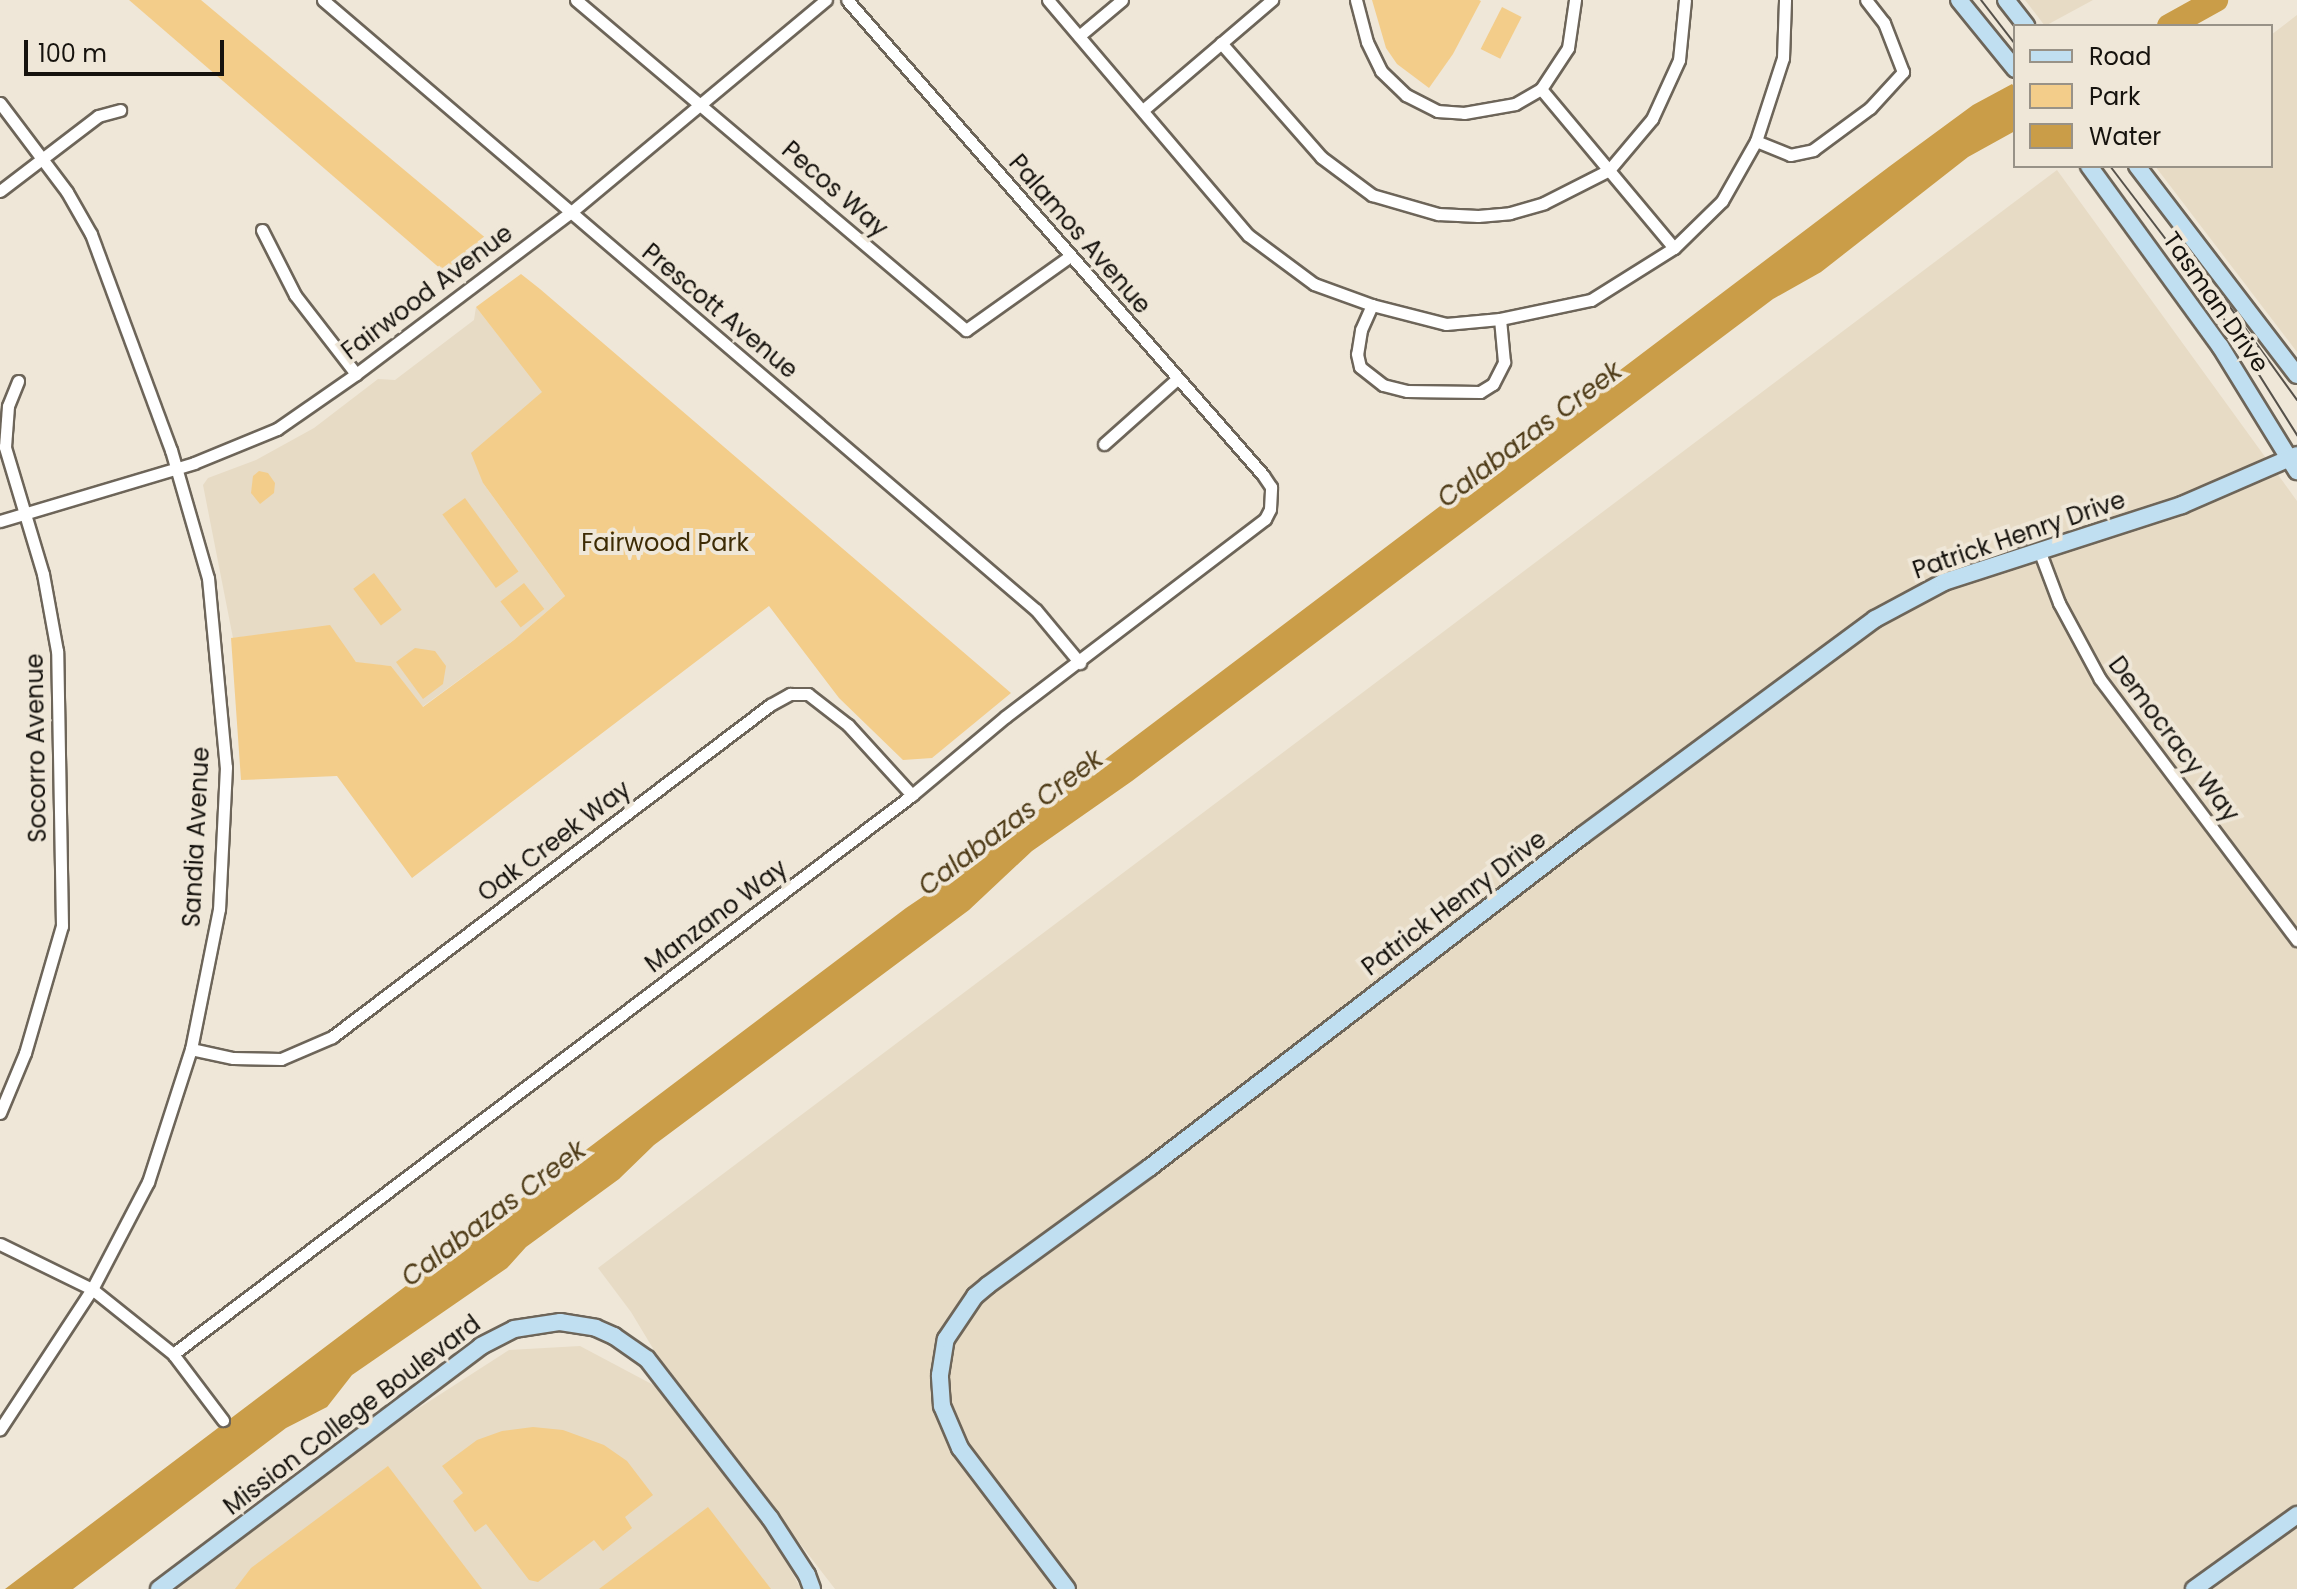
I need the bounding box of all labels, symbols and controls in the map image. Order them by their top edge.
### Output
scale bar [28,24,228,74]
legend [2013,24,2273,168]
text: 100 m [38,37,107,70]
text: Road [2089,40,2151,73]
text: Park [2089,80,2140,113]
text: Water [2089,120,2161,153]
street label: Pecos Way [776,135,894,243]
street label: Palamos Avenue [1003,149,1157,319]
street label: Fairwood Avenue [336,218,518,366]
street label: Tasman Drive [2157,226,2275,378]
street label: Prescott Avenue [636,238,804,384]
water label: Calabazas Creek [1432,355,1628,515]
street label: Patrick Henry Drive [1909,485,2129,585]
park label: Fairwood Park [581,529,749,557]
street label: Democracy Way [2103,651,2245,827]
street label: Socorro Avenue [20,653,52,843]
water label: Calabazas Creek [913,743,1109,903]
street label: Sandia Avenue [177,746,215,928]
street label: Oak Creek Way [472,774,636,908]
street label: Patrick Henry Drive [1356,824,1552,982]
street label: Manzano Way [640,853,792,979]
water label: Calabazas Creek [396,1134,592,1294]
street label: Mission College Boulevard [218,1309,486,1521]

